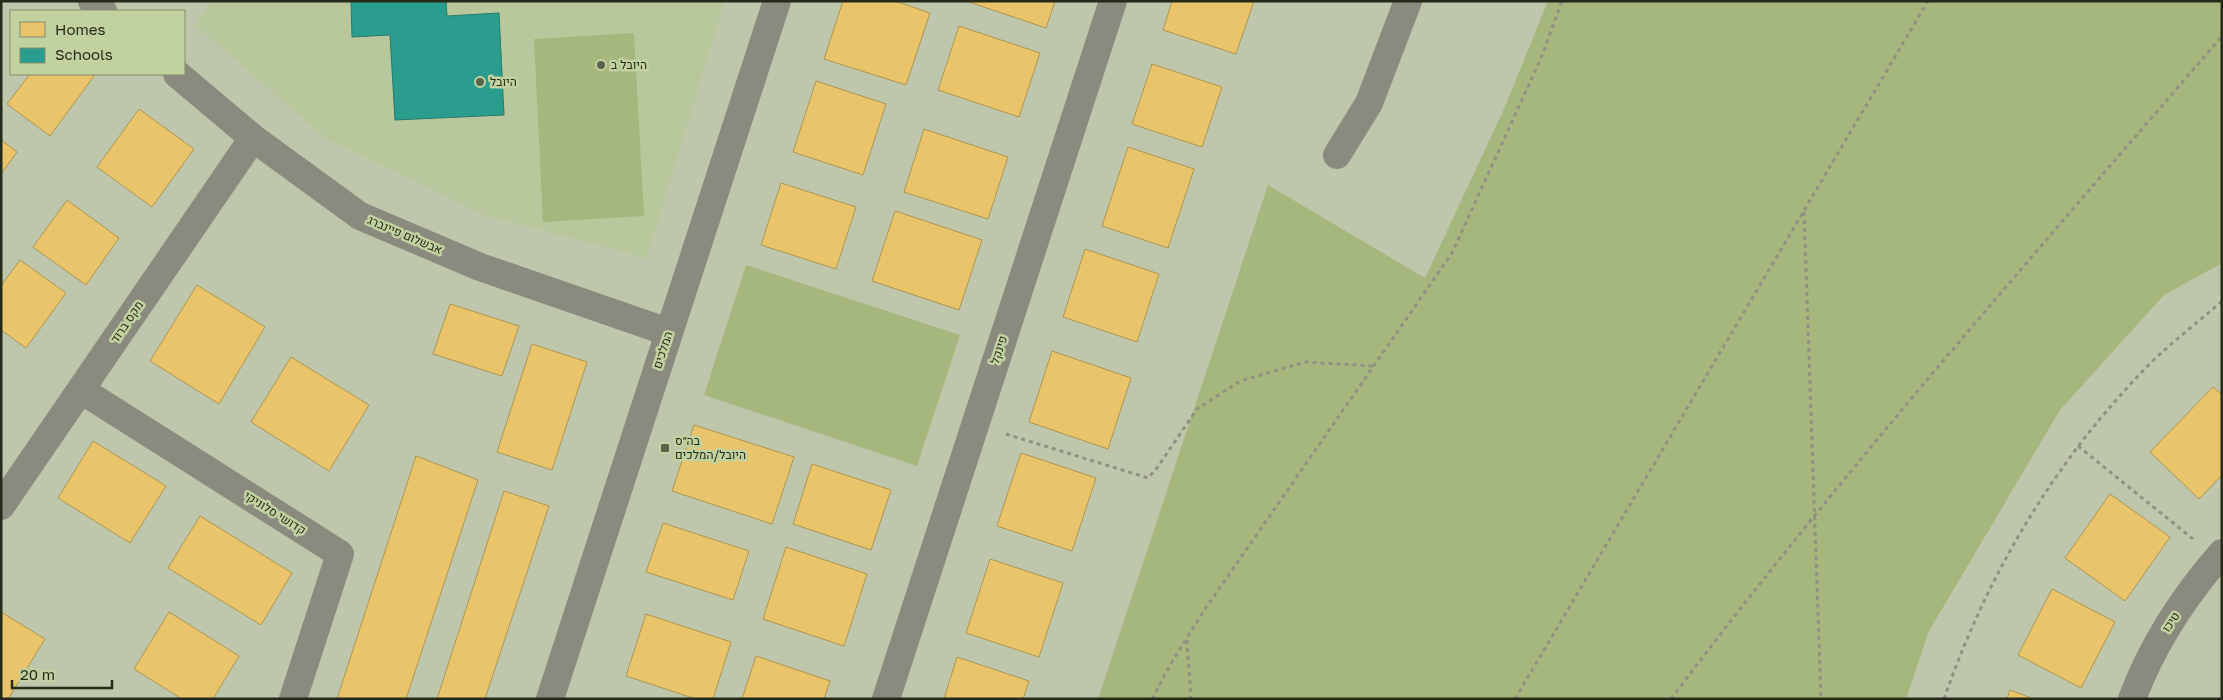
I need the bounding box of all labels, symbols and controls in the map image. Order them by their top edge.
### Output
legend [10,10,185,75]
text: Homes [55,20,105,38]
text: Schools [55,45,113,63]
place label: היובל ב [611,57,647,72]
marker: היובל ב [595,59,607,71]
place label: היובל [490,74,517,89]
marker: היובל [474,76,486,88]
street label: אבשלום פיינברג [366,212,445,257]
street label: מקס ברוד [107,298,146,346]
street label: המלכים [649,329,676,370]
street label: פינקל [987,334,1010,366]
place label: בה״ס היובל/המלכים [675,433,746,462]
marker: בה״ס היובל/המלכים [659,442,671,454]
street label: קדושי סלוניקי [242,488,309,537]
street label: טיכו [2158,609,2183,635]
scale bar [12,658,112,690]
text: 20 m [20,665,55,683]

